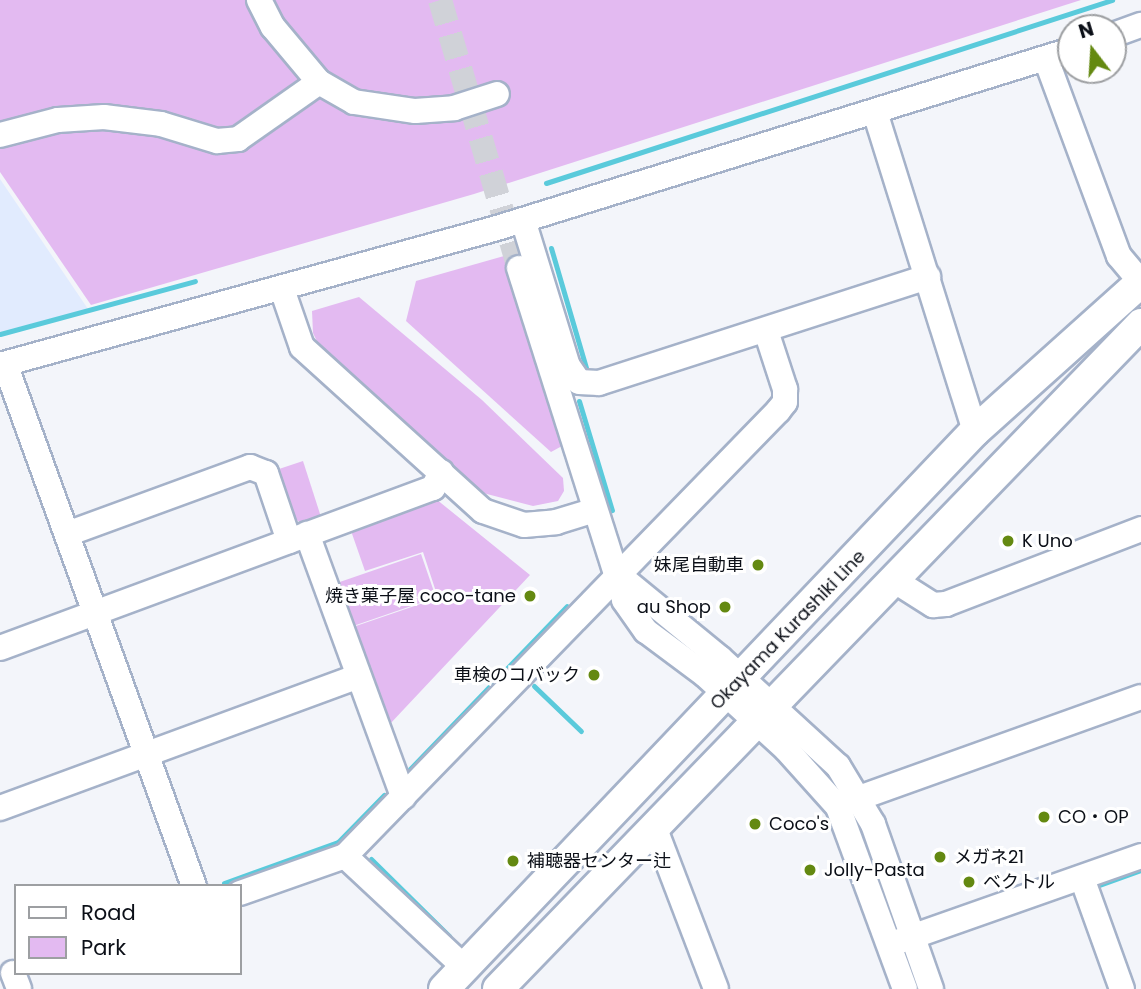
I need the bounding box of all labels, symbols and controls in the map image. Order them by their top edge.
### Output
north arrow [1057,14,1127,84]
text: N [1076,15,1097,45]
place label: K Uno [1022,530,1073,552]
marker: K Uno [1000,533,1016,549]
street label: Okayama Kurashiki Line [706,546,870,714]
place label: 妹尾自動車 [654,554,744,576]
marker: 妹尾自動車 [750,557,766,573]
place label: 焼き菓子屋 coco-tane [325,585,516,607]
marker: 焼き菓子屋 coco-tane [522,588,538,604]
place label: au Shop [637,596,711,618]
marker: au Shop [717,599,733,615]
place label: 車検のコバック [454,664,580,686]
marker: 車検のコバック [586,667,602,683]
place label: CO・OP [1058,806,1129,828]
marker: CO・OP [1036,809,1052,825]
place label: Coco's [769,813,829,835]
marker: Coco's [747,816,763,832]
place label: メガネ21 [954,846,1024,868]
marker: メガネ21 [932,849,948,865]
place label: 補聴器センター辻 [527,850,671,872]
marker: 補聴器センター辻 [505,853,521,869]
place label: Jolly-Pasta [824,859,925,881]
marker: Jolly-Pasta [802,862,818,878]
place label: ベクトル [983,871,1055,893]
marker: ベクトル [961,874,977,890]
legend [14,884,242,975]
text: Road [81,898,136,927]
text: Park [81,933,126,962]

